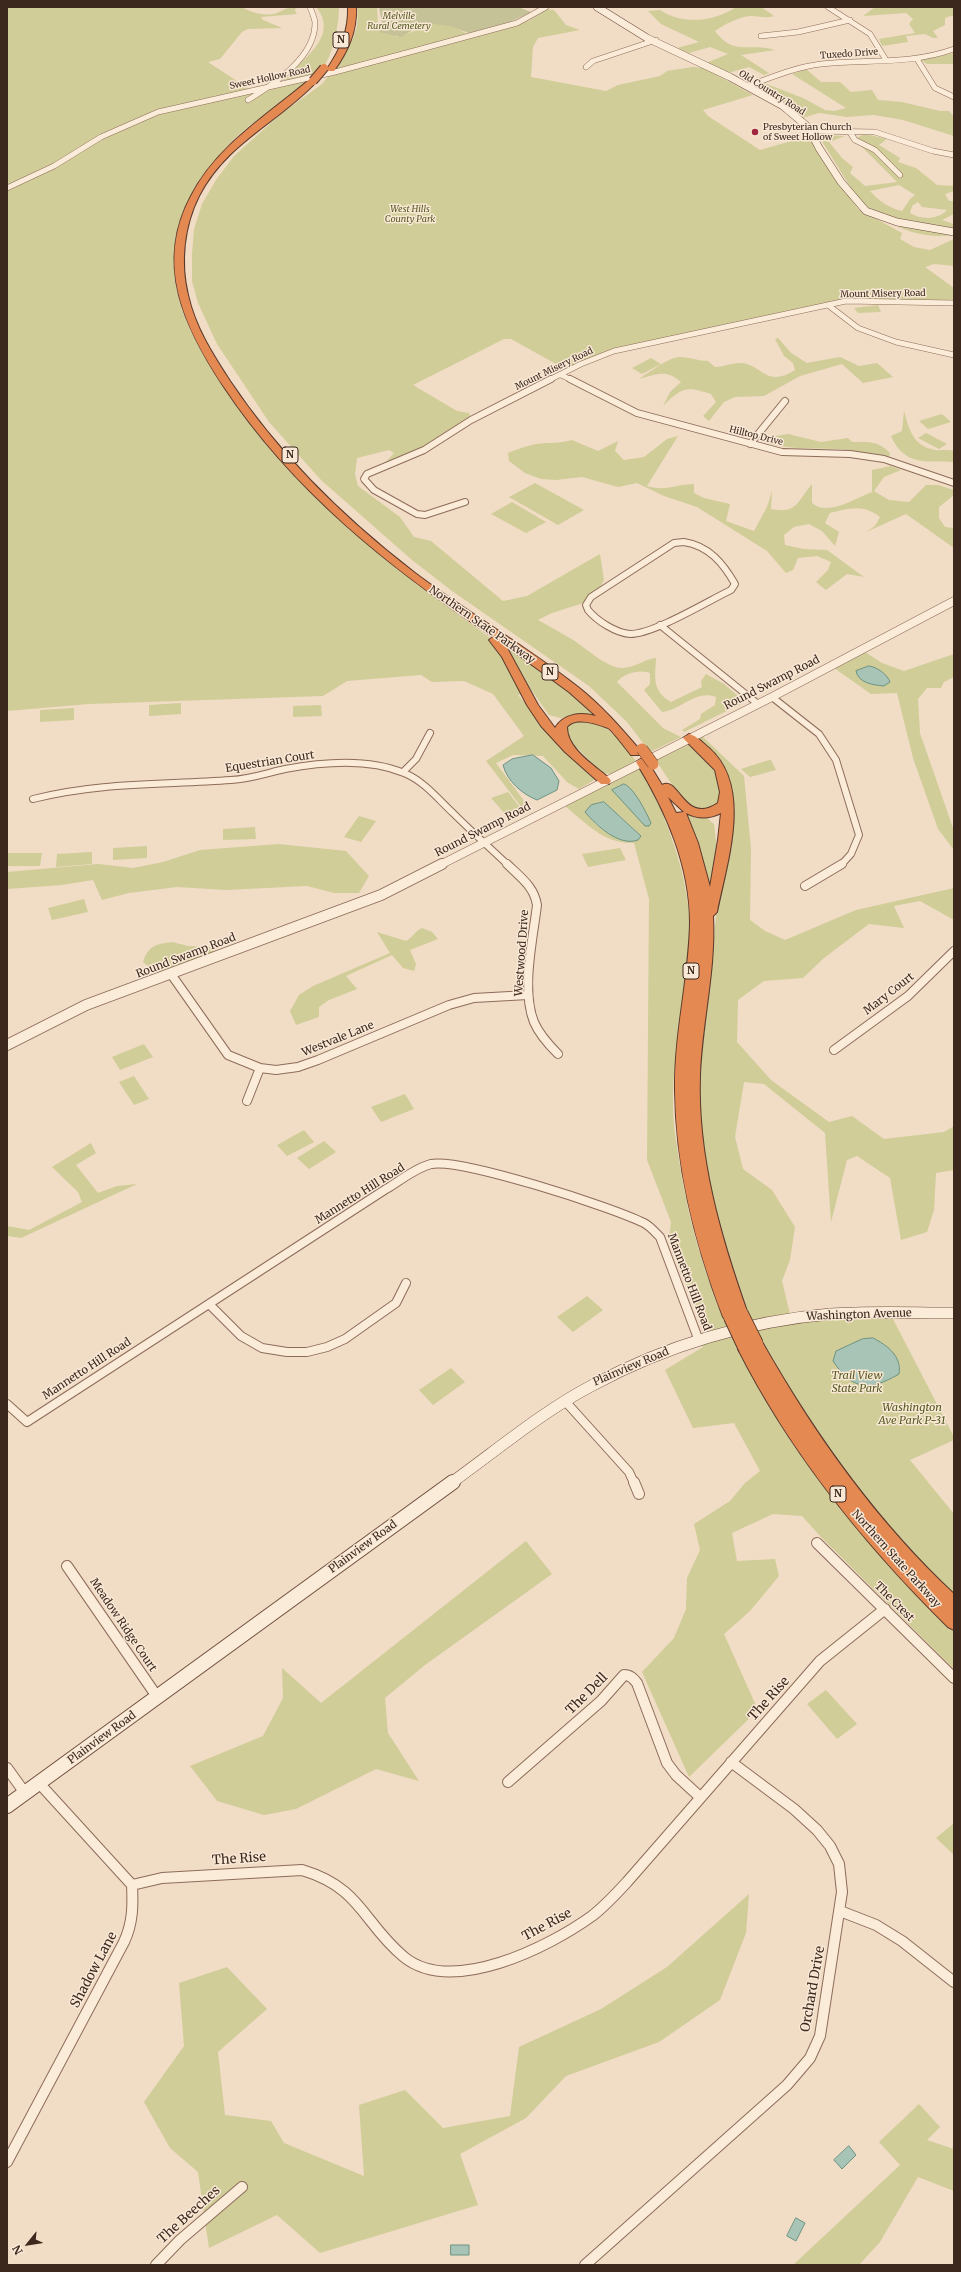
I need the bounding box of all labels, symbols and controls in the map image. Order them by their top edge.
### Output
park label: Melville Rural Cemetery [367,11,431,32]
road number: N [333,32,349,48]
street label: Tuxedo Drive [820,47,878,61]
street label: Sweet Hollow Road [228,64,312,92]
street label: Old Country Road [737,68,807,118]
place label: Presbyterian Church of Sweet Hollow [763,122,852,143]
marker: Presbyterian Church of Sweet Hollow [750,127,760,137]
park label: West Hills County Park [385,204,435,225]
street label: Mount Misery Road [840,288,926,300]
street label: Mount Misery Road [513,345,595,393]
street label: Hilltop Drive [728,424,784,448]
road number: N [282,447,298,463]
street label: Northern State Parkway [426,583,538,667]
street label: Round Swamp Road [722,653,822,713]
road number: N [542,664,558,680]
street label: Equestrian Court [225,748,315,776]
street label: Round Swamp Road [433,800,533,860]
street label: Westwood Drive [512,909,532,997]
street label: Round Swamp Road [134,931,238,981]
road number: N [683,963,699,979]
street label: Mary Court [861,970,917,1018]
street label: Westvale Lane [300,1019,376,1059]
street label: Mannetto Hill Road [313,1161,407,1227]
street label: Mannetto Hill Road [664,1232,714,1332]
street label: Washington Avenue [806,1307,912,1323]
street label: Mannetto Hill Road [40,1335,134,1403]
street label: Plainview Road [591,1345,671,1389]
park label: Trail View State Park [832,1369,882,1395]
park label: Washington Ave Park P-31 [879,1401,945,1427]
road number: N [830,1486,846,1502]
street label: Northern State Parkway [849,1507,943,1611]
street label: Plainview Road [326,1518,400,1576]
street label: Meadow Ridge Court [87,1576,159,1674]
street label: The Crest [871,1579,917,1625]
street label: The Dell [563,1670,611,1718]
street label: The Rise [745,1674,793,1724]
street label: Plainview Road [65,1709,139,1767]
street label: The Rise [212,1849,266,1869]
street label: The Rise [519,1905,575,1945]
street label: Shadow Lane [67,1929,121,2011]
street label: Orchard Drive [798,1945,828,2033]
street label: The Beeches [154,2183,224,2247]
north arrow [8,2224,48,2264]
text: N [9,2243,26,2257]

